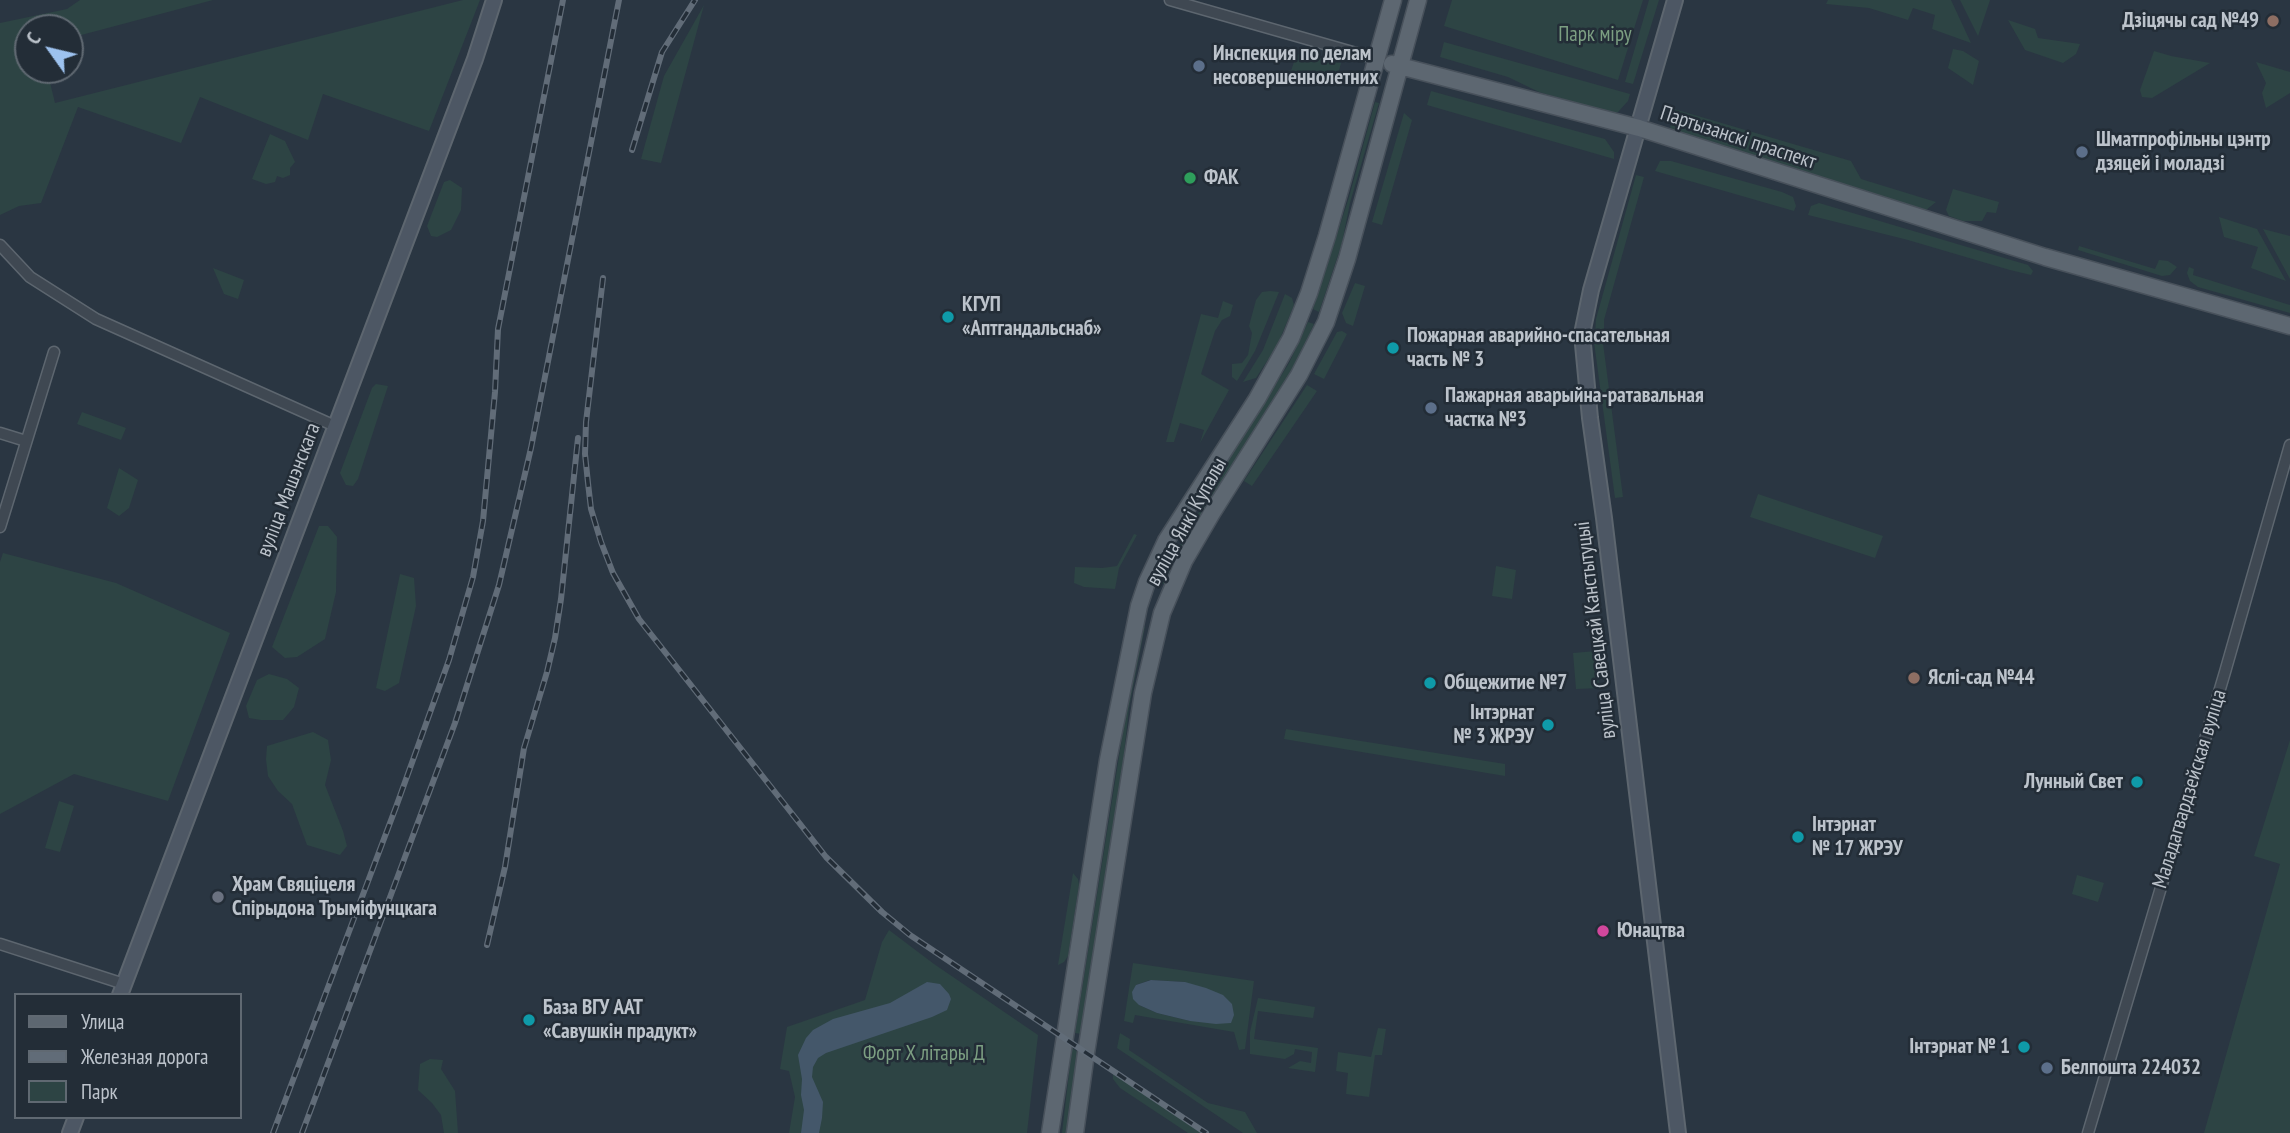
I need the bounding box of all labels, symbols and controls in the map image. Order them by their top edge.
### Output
place label: Дзіцячы сад №49 [2122,8,2259,34]
marker: Дзіцячы сад №49 [2265,13,2281,29]
north arrow [14,14,84,84]
park label: Парк міру [1558,22,1632,48]
text: С [21,28,46,49]
place label: Инспекция по делам несовершеннолетних [1213,41,1378,91]
marker: Инспекция по делам несовершеннолетних [1191,58,1207,74]
street label: Партызанскі праспект [1657,101,1819,175]
place label: Шматпрофільны цэнтр дзяцей і моладзі [2096,127,2271,177]
marker: Шматпрофільны цэнтр дзяцей і моладзі [2074,144,2090,160]
place label: ФАК [1204,165,1239,191]
marker: ФАК [1182,170,1198,186]
place label: КГУП «Аптгандальснаб» [962,292,1102,342]
marker: КГУП «Аптгандальснаб» [940,309,956,325]
place label: Пожарная аварийно-спасательная часть № 3 [1407,323,1670,373]
marker: Пожарная аварийно-спасательная часть № 3 [1385,340,1401,356]
place label: Пажарная аварыйна-ратавальная частка №3 [1445,383,1704,433]
marker: Пажарная аварыйна-ратавальная частка №3 [1423,400,1439,416]
street label: вуліца Машэнскага [252,420,326,560]
street label: вуліца Янкі Купалы [1141,454,1233,590]
street label: вуліца Савецкай Канстытуцыі [1570,520,1622,740]
place label: Яслі-сад №44 [1928,665,2034,691]
place label: Общежитие №7 [1444,670,1567,696]
marker: Яслі-сад №44 [1906,670,1922,686]
marker: Общежитие №7 [1422,675,1438,691]
street label: Маладагвардзейская вуліца [2148,687,2232,891]
place label: Інтэрнат № 3 ЖРЭУ [1453,700,1534,750]
marker: Інтэрнат № 3 ЖРЭУ [1540,717,1556,733]
place label: Лунный Свет [2024,769,2123,795]
marker: Лунный Свет [2129,774,2145,790]
place label: Інтэрнат № 17 ЖРЭУ [1812,812,1903,862]
marker: Інтэрнат № 17 ЖРЭУ [1790,829,1806,845]
place label: Храм Свяціцеля Спірыдона Трыміфунцкага [232,872,437,922]
marker: Храм Свяціцеля Спірыдона Трыміфунцкага [210,889,226,905]
place label: Юнацтва [1617,918,1685,944]
marker: Юнацтва [1595,923,1611,939]
legend [14,993,242,1119]
place label: База ВГУ ААТ «Савушкін прадукт» [543,995,697,1045]
text: Улица [81,1008,124,1035]
marker: База ВГУ ААТ «Савушкін прадукт» [521,1012,537,1028]
place label: Інтэрнат № 1 [1909,1034,2010,1060]
marker: Інтэрнат № 1 [2016,1039,2032,1055]
park label: Форт X літары Д [863,1041,985,1067]
text: Железная дорога [81,1043,208,1070]
place label: Белпошта 224032 [2061,1055,2201,1081]
marker: Белпошта 224032 [2039,1060,2055,1076]
text: Парк [81,1078,118,1105]

